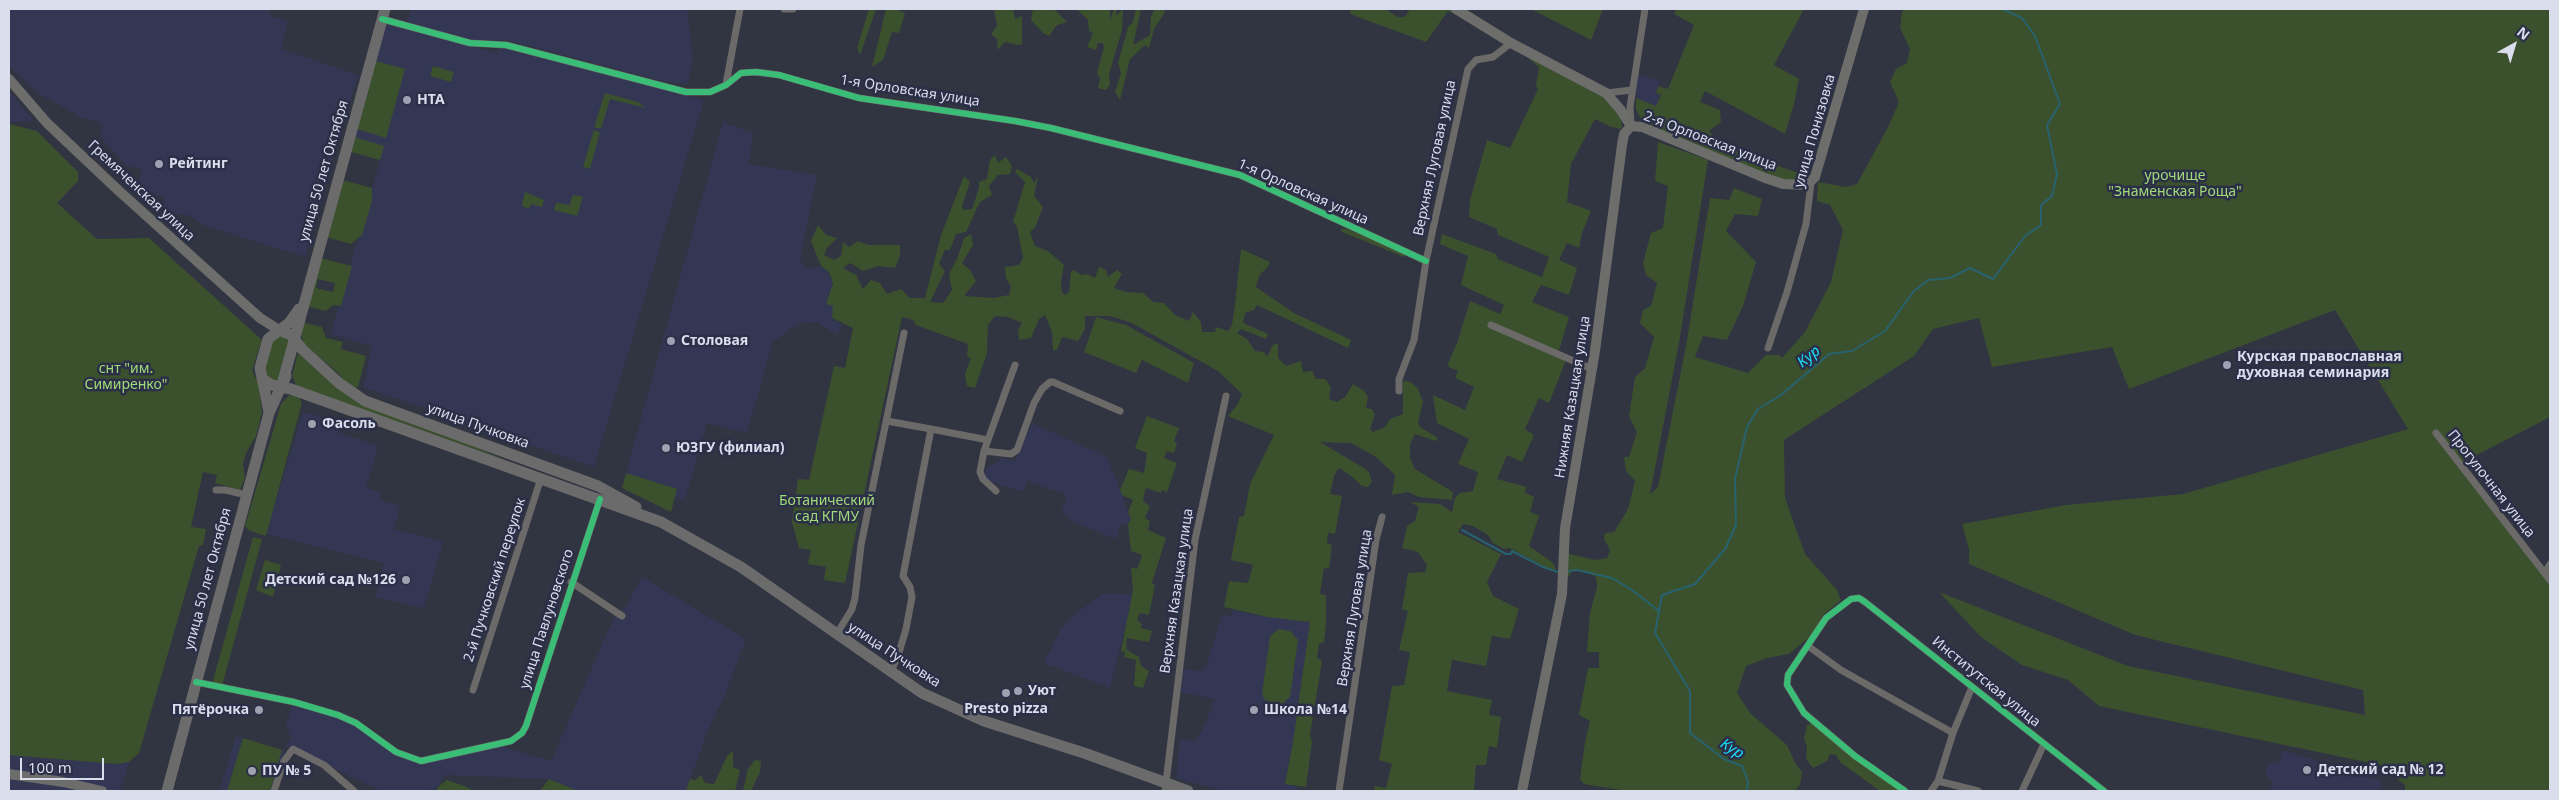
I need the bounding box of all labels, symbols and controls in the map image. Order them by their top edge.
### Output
north arrow [2489,20,2539,70]
text: N [2513,22,2534,44]
street label: 1-я Орловская улица [839,72,981,110]
street label: улица Понизовка [1791,72,1839,190]
street label: Верхняя Луговая улица [1410,79,1460,237]
place label: НТА [417,92,445,108]
marker: НТА [401,94,413,106]
street label: улица 50 лет Октября [296,98,352,244]
street label: 2-я Орловская улица [1641,108,1779,174]
street label: Гремяченская улица [84,137,198,245]
place label: Рейтинг [169,156,228,172]
street label: 1-я Орловская улица [1235,156,1371,228]
marker: Рейтинг [153,158,165,170]
park label: урочище "Знаменская Роща" [2108,168,2242,200]
street label: Нижняя Казацкая улица [1552,315,1594,479]
place label: Столовая [681,333,748,349]
marker: Столовая [665,335,677,347]
water label: Кур [1794,342,1824,372]
place label: Курская православная духовная семинария [2237,349,2402,382]
marker: Курская православная духовная семинария [2221,359,2233,371]
park label: снт "им. Симиренко" [84,361,168,394]
street label: улица Пучковка [425,400,531,452]
place label: Фасоль [322,416,376,432]
marker: Фасоль [306,418,318,430]
street label: Прогулочная улица [2444,427,2538,541]
place label: ЮЗГУ (филиал) [676,440,784,456]
marker: ЮЗГУ (филиал) [660,442,672,454]
park label: Ботанический сад КГМУ [779,493,875,526]
street label: 2-й Пучковский переулок [460,496,530,664]
street label: улица 50 лет Октября [181,506,235,652]
street label: Верхняя Казацкая улица [1157,507,1197,675]
street label: Верхняя Луговая улица [1334,528,1376,688]
street label: улица Павлуновского [516,547,578,691]
place label: Детский сад №126 [265,572,396,588]
marker: Детский сад №126 [400,574,412,586]
street label: улица Пучковка [844,619,944,691]
street label: Институтская улица [1928,633,2044,731]
place label: Уют [1028,683,1056,699]
marker: Уют [1012,685,1024,697]
marker: Presto pizza [1000,687,1012,699]
place label: Presto pizza [964,701,1048,717]
place label: Пятёрочка [172,702,249,718]
place label: Школа №14 [1264,702,1347,718]
marker: Пятёрочка [253,704,265,716]
marker: Школа №14 [1248,704,1260,716]
water label: Кур [1717,735,1747,763]
scale bar [22,748,106,780]
text: 100 m [28,757,72,777]
place label: Детский сад № 12 [2317,762,2444,778]
place label: ПУ № 5 [262,763,311,779]
marker: Детский сад № 12 [2301,764,2313,776]
marker: ПУ № 5 [246,765,258,777]

